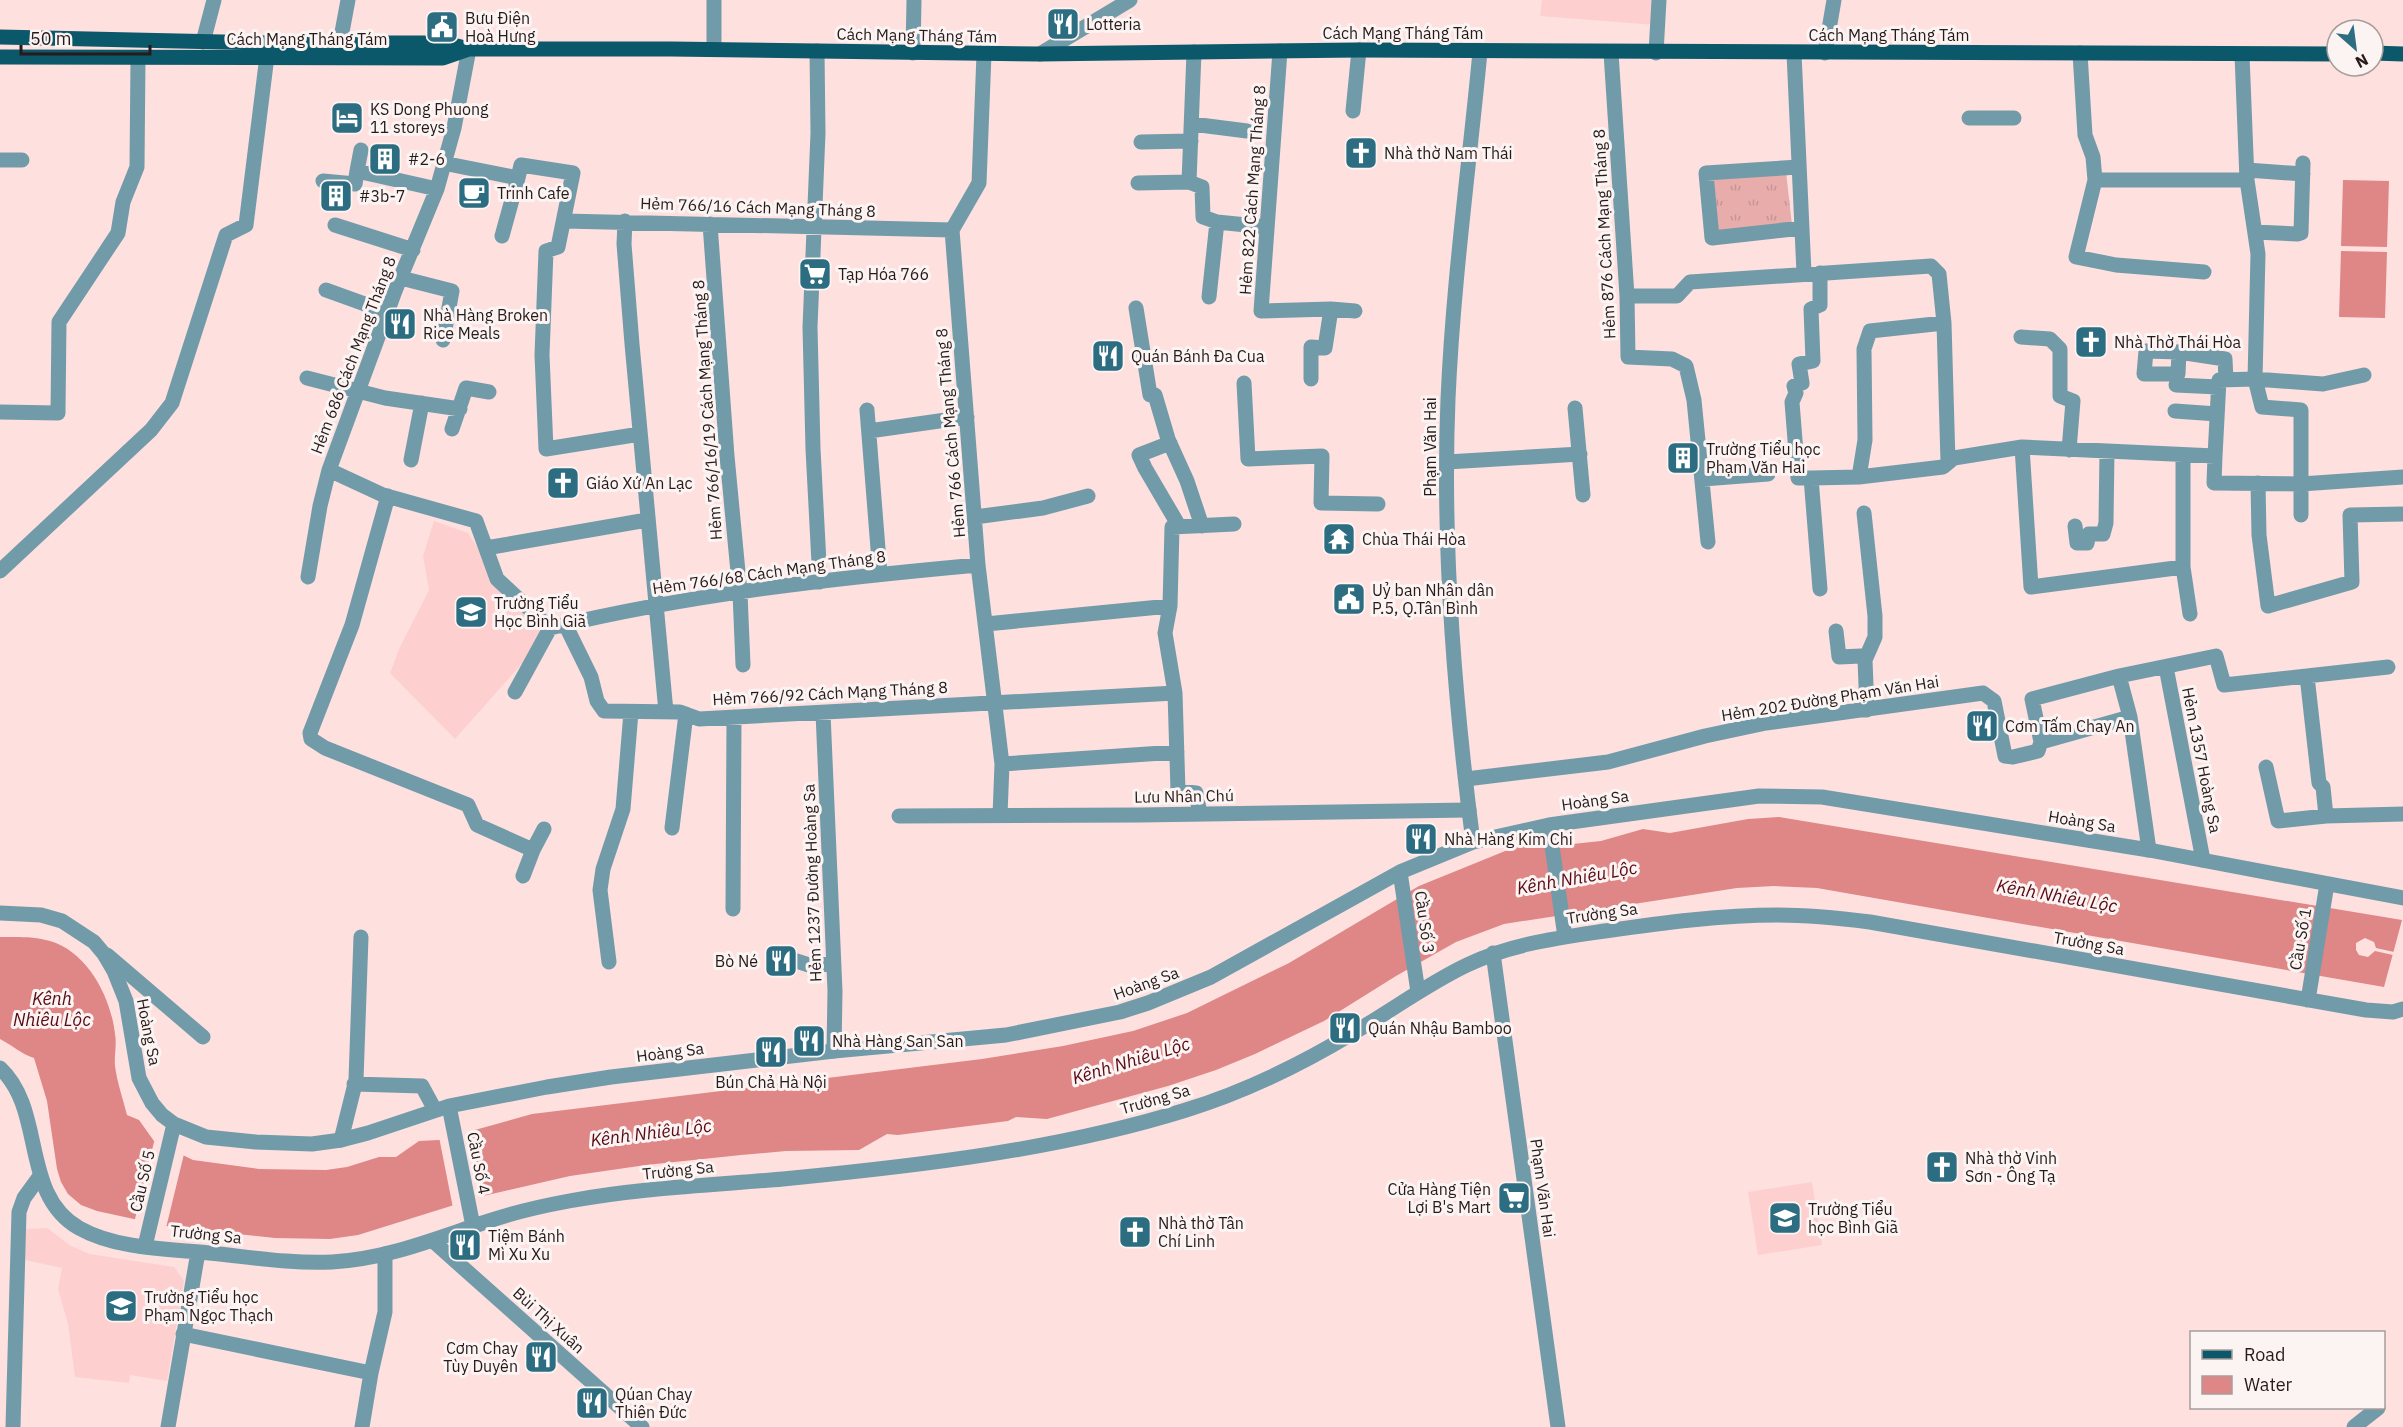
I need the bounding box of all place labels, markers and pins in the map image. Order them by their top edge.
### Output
restaurant icon: Lotteria [1045,6,1081,42]
place label: Bưu Điện Hoà Hưng [465,8,536,46]
public building icon: Bưu Điện Hoà Hưng [424,9,460,45]
place label: Lotteria [1086,14,1141,34]
place label: KS Dong Phuong 11 storeys [370,99,489,137]
hotel icon: KS Dong Phuong 11 storeys [329,100,365,136]
church icon: Nhà thờ Nam Thái [1343,135,1379,171]
building icon: #2-6 [367,141,403,177]
place label: Nhà thờ Nam Thái [1384,143,1513,163]
place label: #2-6 [408,149,445,169]
cafe icon: Trinh Cafe [456,175,492,211]
building icon: #3b-7 [318,178,354,214]
place label: Trinh Cafe [497,183,570,203]
place label: #3b-7 [359,186,405,206]
supermarket icon: Tạp Hóa 766 [797,256,833,292]
place label: Tạp Hóa 766 [838,264,929,284]
place label: Nhà Hàng Broken Rice Meals [423,305,548,343]
restaurant icon: Nhà Hàng Broken Rice Meals [382,306,418,342]
church icon: Nhà Thờ Thái Hòa [2073,324,2109,360]
place label: Nhà Thờ Thái Hòa [2114,332,2242,352]
restaurant icon: Quán Bánh Đa Cua [1090,338,1126,374]
place label: Quán Bánh Đa Cua [1131,346,1265,366]
place label: Trường Tiểu học Phạm Văn Hai [1706,439,1821,477]
building icon: Trường Tiểu học Phạm Văn Hai [1665,440,1701,476]
church icon: Giáo Xứ An Lạc [545,465,581,501]
place label: Giáo Xứ An Lạc [586,473,693,493]
temple icon: Chùa Thái Hòa [1321,521,1357,557]
place label: Chùa Thái Hòa [1362,529,1466,549]
place label: Uỷ ban Nhân dân P.5, Q.Tân Bình [1372,580,1494,618]
public building icon: Uỷ ban Nhân dân P.5, Q.Tân Bình [1331,581,1367,617]
place label: Trường Tiểu Học Bình Giã [494,593,587,631]
school or university icon: Trường Tiểu Học Bình Giã [453,594,489,630]
restaurant icon: Cơm Tấm Chay An [1964,708,2000,744]
place label: Cơm Tấm Chay An [2005,716,2135,736]
restaurant icon: Nhà Hàng Kim Chi [1403,821,1439,857]
place label: Nhà Hàng Kim Chi [1444,829,1573,849]
restaurant icon: Bò Né [763,943,799,979]
place label: Bò Né [715,951,758,971]
restaurant icon: Quán Nhậu Bamboo [1327,1010,1363,1046]
place label: Quán Nhậu Bamboo [1368,1018,1512,1038]
restaurant icon: Nhà Hàng San San [791,1023,827,1059]
place label: Nhà Hàng San San [832,1031,964,1051]
restaurant icon: Bún Chả Hà Nội [753,1034,789,1070]
place label: Bún Chả Hà Nội [715,1072,827,1092]
place label: Nhà thờ Vinh Sơn - Ông Tạ [1965,1148,2057,1186]
church icon: Nhà thờ Vinh Sơn - Ông Tạ [1924,1149,1960,1185]
place label: Cửa Hàng Tiện Lợi B's Mart [1387,1179,1491,1217]
supermarket icon: Cửa Hàng Tiện Lợi B's Mart [1496,1180,1532,1216]
place label: Trường Tiểu học Bình Giã [1808,1199,1898,1237]
school or university icon: Trường Tiểu học Bình Giã [1767,1200,1803,1236]
place label: Nhà thờ Tân Chí Linh [1158,1213,1244,1251]
church icon: Nhà thờ Tân Chí Linh [1117,1214,1153,1250]
place label: Tiệm Bánh Mì Xu Xu [488,1226,565,1264]
restaurant icon: Tiệm Bánh Mì Xu Xu [447,1227,483,1263]
place label: Trường Tiểu học Phạm Ngọc Thạch [144,1287,273,1325]
school or university icon: Trường Tiểu học Phạm Ngọc Thạch [103,1288,139,1324]
place label: Cơm Chay Tùy Duyên [443,1338,518,1376]
restaurant icon: Cơm Chay Tùy Duyên [523,1339,559,1375]
place label: Qúan Chay Thiên Đức [615,1384,692,1422]
restaurant icon: Qúan Chay Thiên Đức [574,1385,610,1421]

